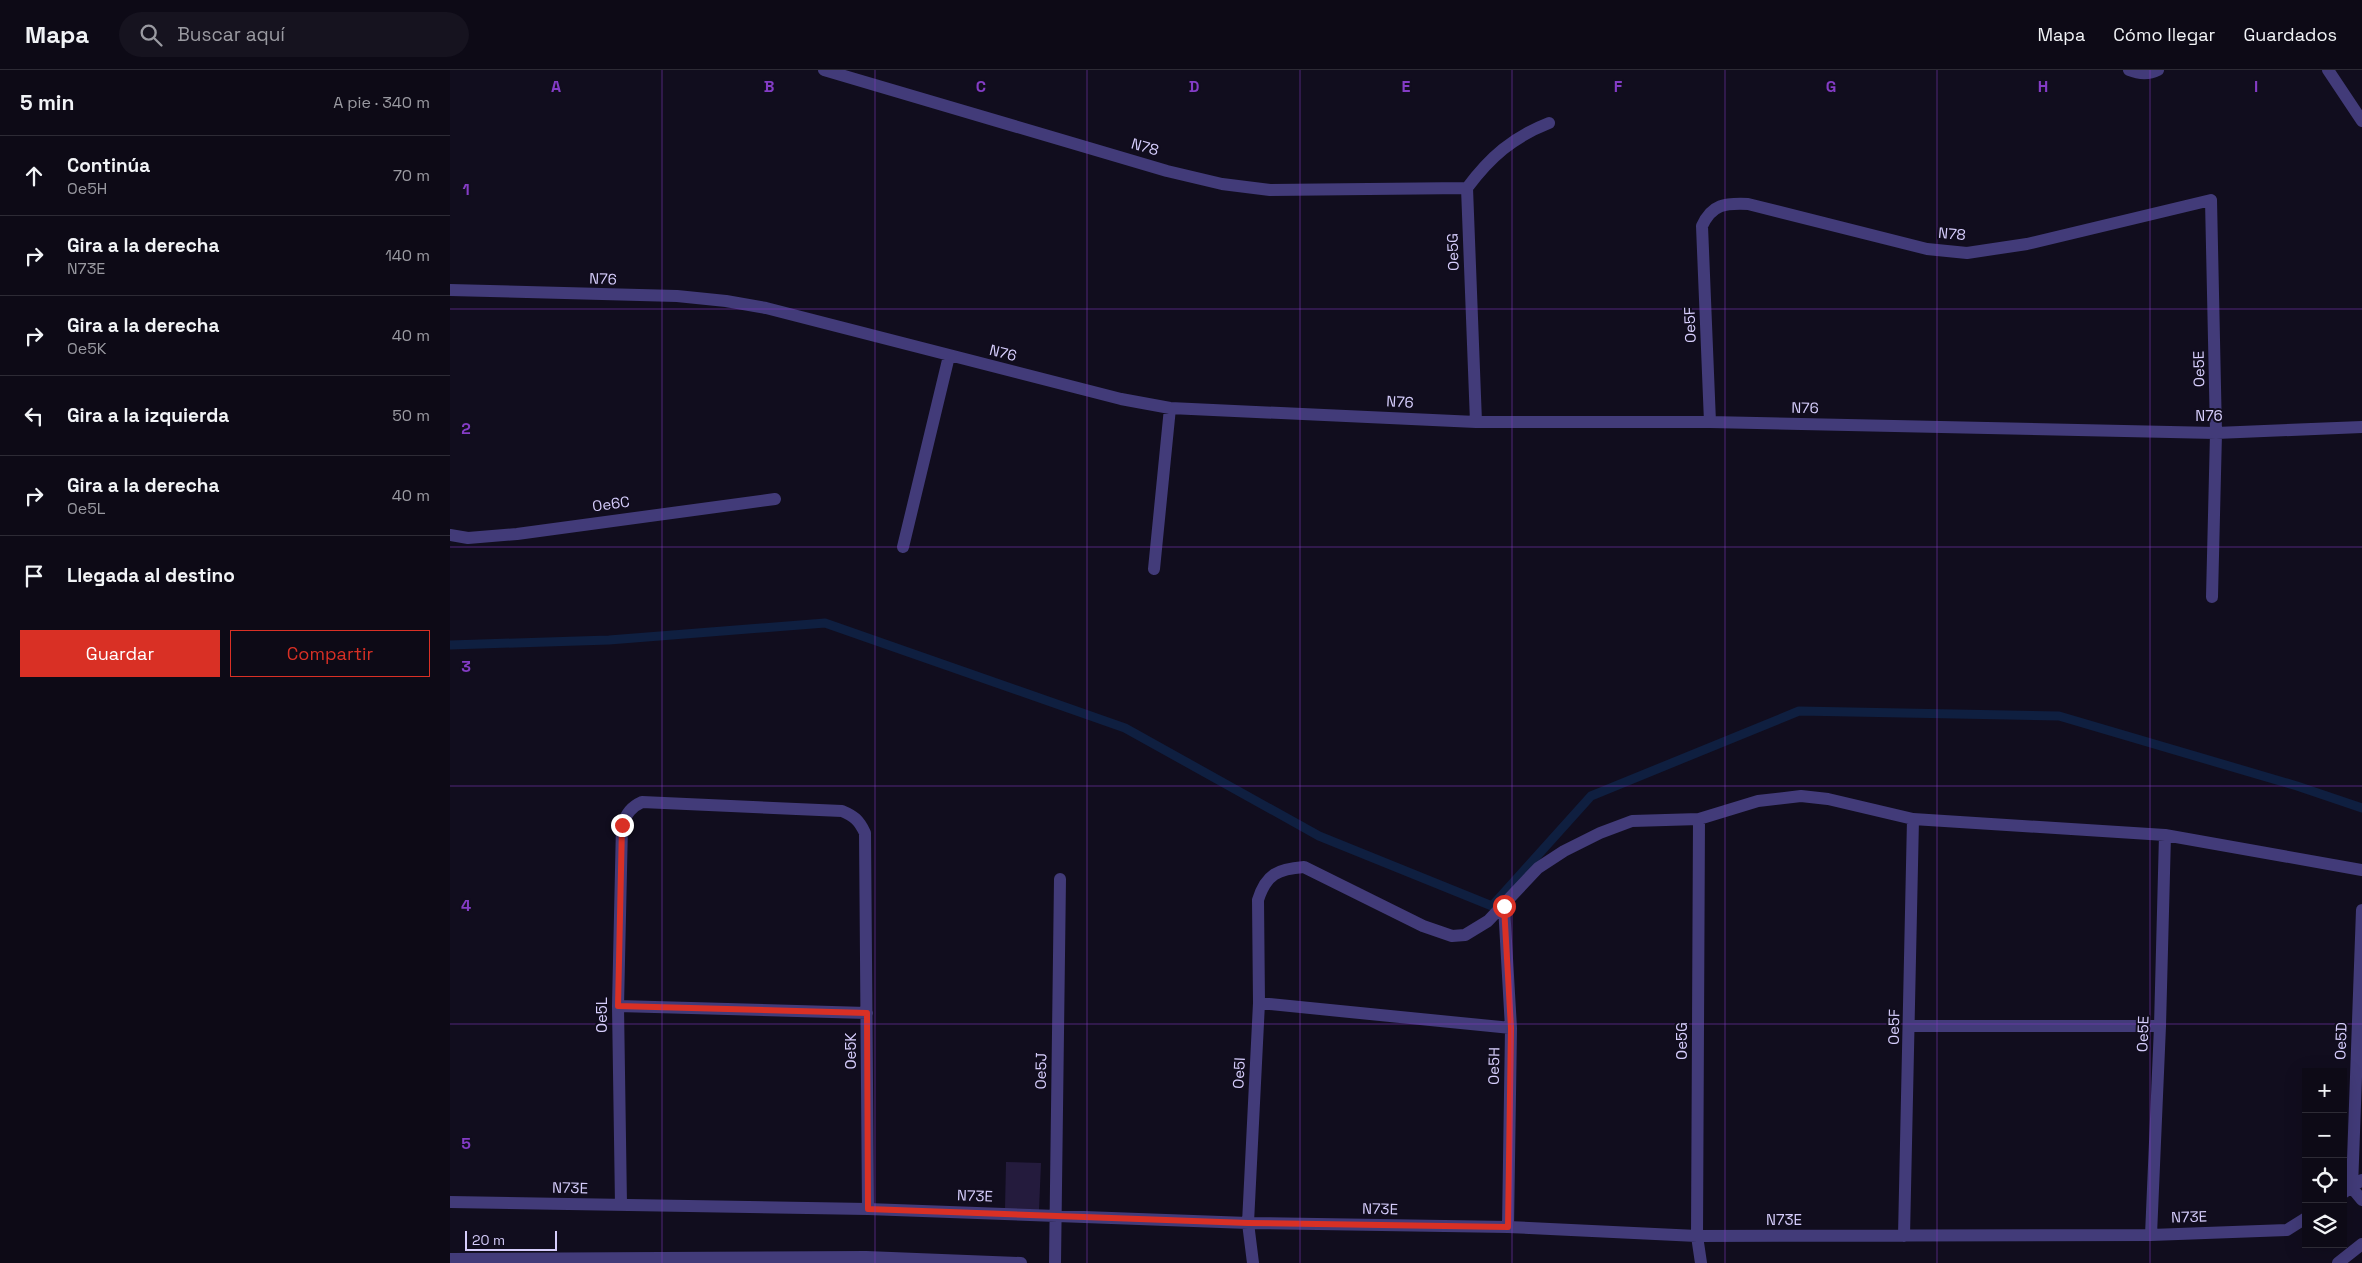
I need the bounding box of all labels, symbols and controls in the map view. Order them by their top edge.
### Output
search box [119,12,469,57]
text: Mapa [25,19,89,50]
icon: search [137,21,165,49]
text: Buscar aquí [177,22,285,47]
text: Mapa [2037,23,2085,46]
text: Cómo llegar [2113,23,2215,46]
text: Guardados [2243,23,2337,46]
text: A [551,76,561,97]
text: B [764,76,774,97]
text: C [976,76,986,97]
text: D [1189,76,1199,97]
text: E [1402,76,1411,97]
text: F [1614,76,1623,97]
text: G [1826,76,1836,97]
text: H [2038,76,2048,97]
text: I [2254,76,2258,97]
text: 5 min [20,89,74,116]
text: A pie · 340 m [333,92,430,113]
street label: N78 [1129,134,1161,159]
text: Continúa [67,153,150,178]
icon: ahead [20,162,48,190]
text: 70 m [393,165,430,186]
text: Oe5H [67,178,107,199]
text: 1 [462,179,470,200]
street label: N78 [1937,223,1967,244]
text: Gira a la derecha [67,233,219,258]
street label: Oe5G [1442,233,1463,271]
icon: right [20,242,48,270]
text: 140 m [385,245,430,266]
text: N73E [67,258,105,279]
street label: N76 [589,269,617,288]
street label: Oe5F [1679,307,1700,343]
text: Gira a la derecha [67,313,219,338]
icon: right [20,322,48,350]
text: 40 m [392,325,430,346]
text: Oe5K [67,338,107,359]
street label: N76 [987,340,1019,365]
street label: Oe5E [2189,351,2208,387]
street label: N76 [1386,391,1414,412]
street label: N76 [1791,398,1819,417]
icon: left [20,402,48,430]
text: Gira a la izquierda [67,403,229,428]
text: 50 m [392,405,430,426]
street label: N76 [2195,406,2223,425]
text: 2 [461,418,471,439]
text: Gira a la derecha [67,473,219,498]
icon: right [20,482,48,510]
text: 40 m [392,485,430,506]
street label: Oe6C [591,491,631,516]
text: Oe5L [67,498,106,519]
icon: arrive [20,562,48,590]
text: Llegada al destino [67,563,235,588]
button: Guardar [20,630,220,677]
button: Compartir [230,630,430,677]
text: 3 [461,656,471,677]
route end [611,814,634,837]
text: 4 [461,895,471,916]
route start [1493,895,1516,918]
street label: Oe5L [592,997,611,1033]
street label: Oe5F [1884,1009,1903,1045]
street label: Oe5E [2132,1015,2153,1052]
street label: Oe5G [1672,1022,1691,1060]
street label: Oe5D [2330,1022,2351,1060]
street label: Oe5K [841,1032,860,1070]
street label: Oe5H [1484,1047,1503,1085]
street label: Oe5J [1031,1052,1050,1090]
street label: Oe5I [1228,1057,1249,1089]
map controls [2302,1068,2347,1248]
button: + [2302,1068,2347,1113]
button: − [2302,1113,2347,1158]
text: 5 [461,1133,471,1154]
button: locate [2302,1158,2347,1203]
street label: N73E [552,1178,588,1197]
street label: N73E [957,1185,993,1206]
street label: N73E [1362,1199,1398,1218]
button: layers [2302,1203,2347,1248]
street label: N73E [2171,1206,2207,1227]
street label: N73E [1766,1210,1802,1229]
scale bar [465,1228,558,1251]
text: 20 m [472,1231,505,1249]

